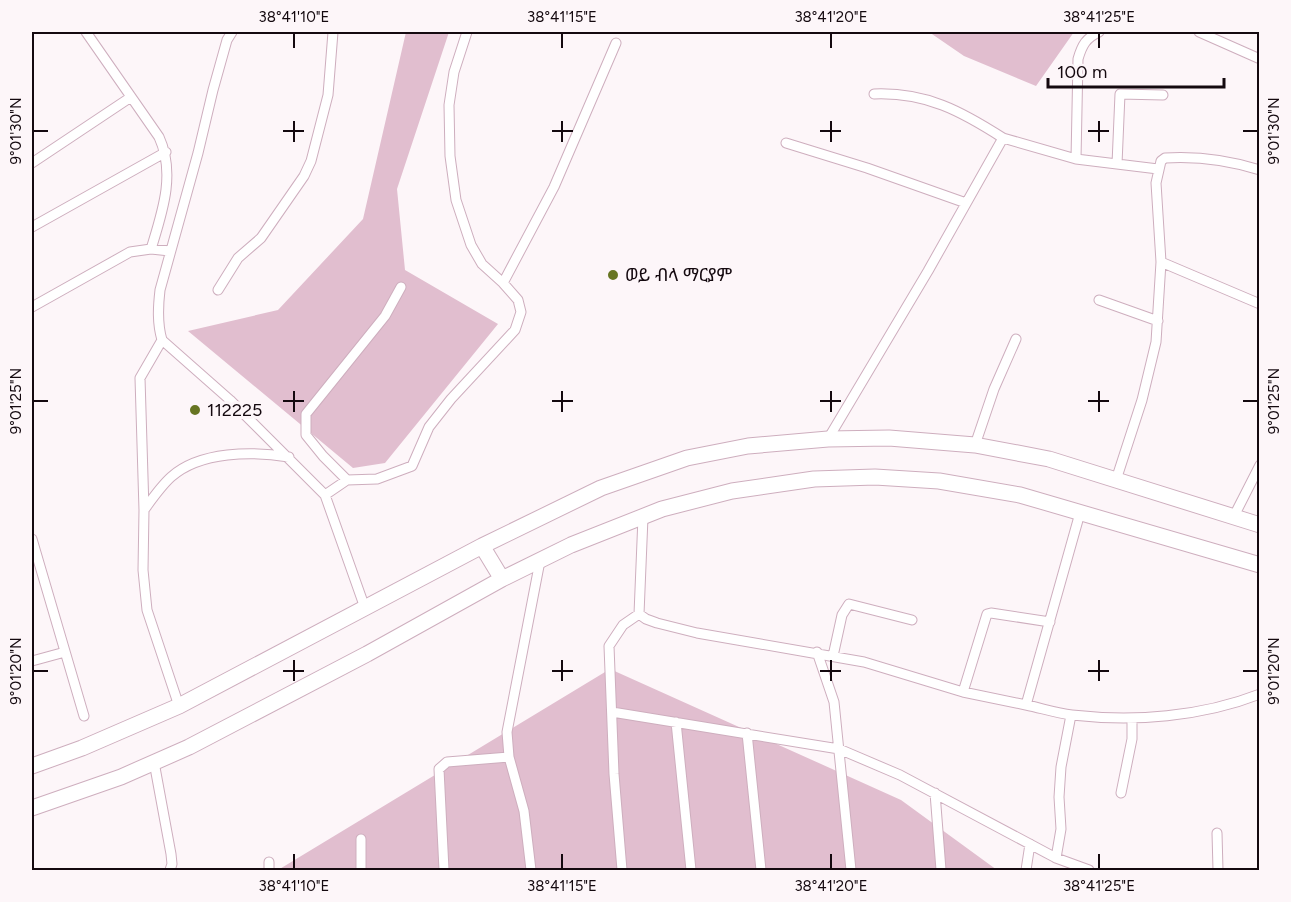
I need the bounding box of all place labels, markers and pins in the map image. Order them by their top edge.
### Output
place label: ወይ ብላ ማርያም [625,264,733,286]
marker: ወይ ብላ ማርያም [606,268,620,282]
place label: 112225 [207,399,262,421]
marker: 112225 [188,403,202,417]

